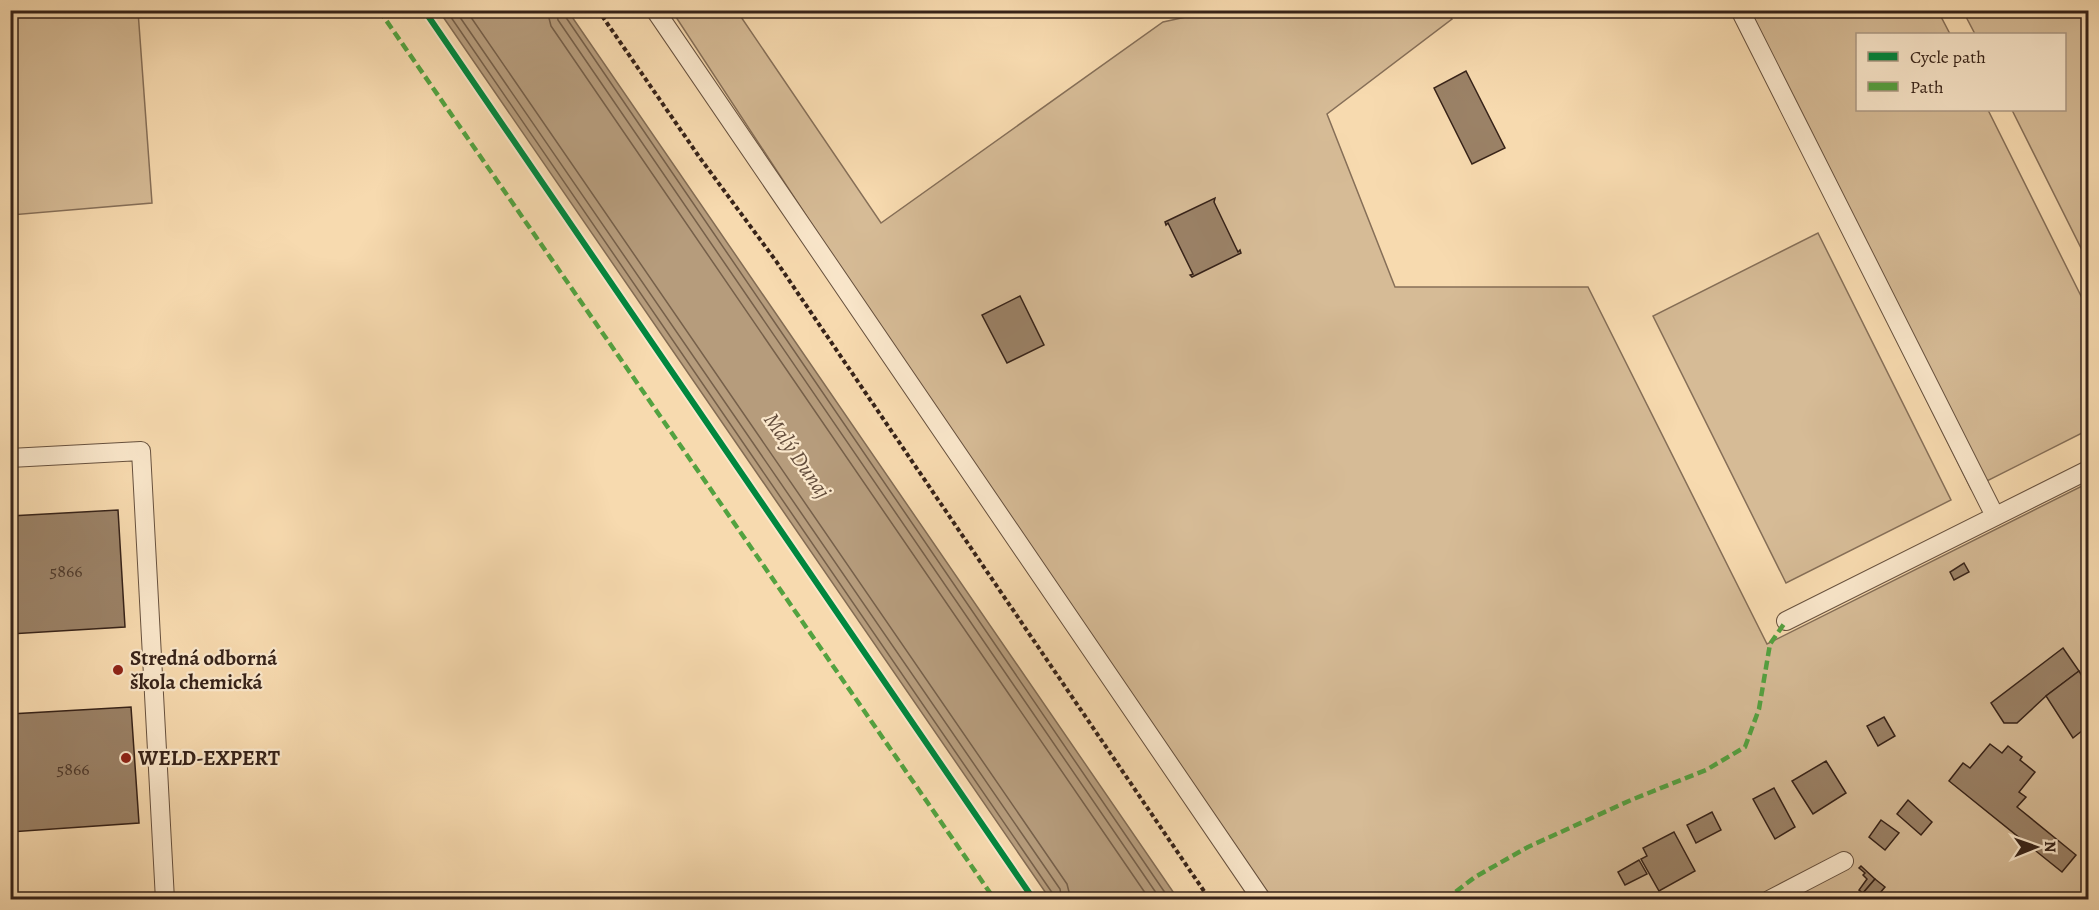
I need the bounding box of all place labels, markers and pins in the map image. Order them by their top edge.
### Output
place label: Stredná odborná škola chemická [130,644,278,696]
marker: Stredná odborná škola chemická [111,663,125,677]
place label: WELD-EXPERT [137,744,280,772]
marker: WELD-EXPERT [119,751,133,765]

